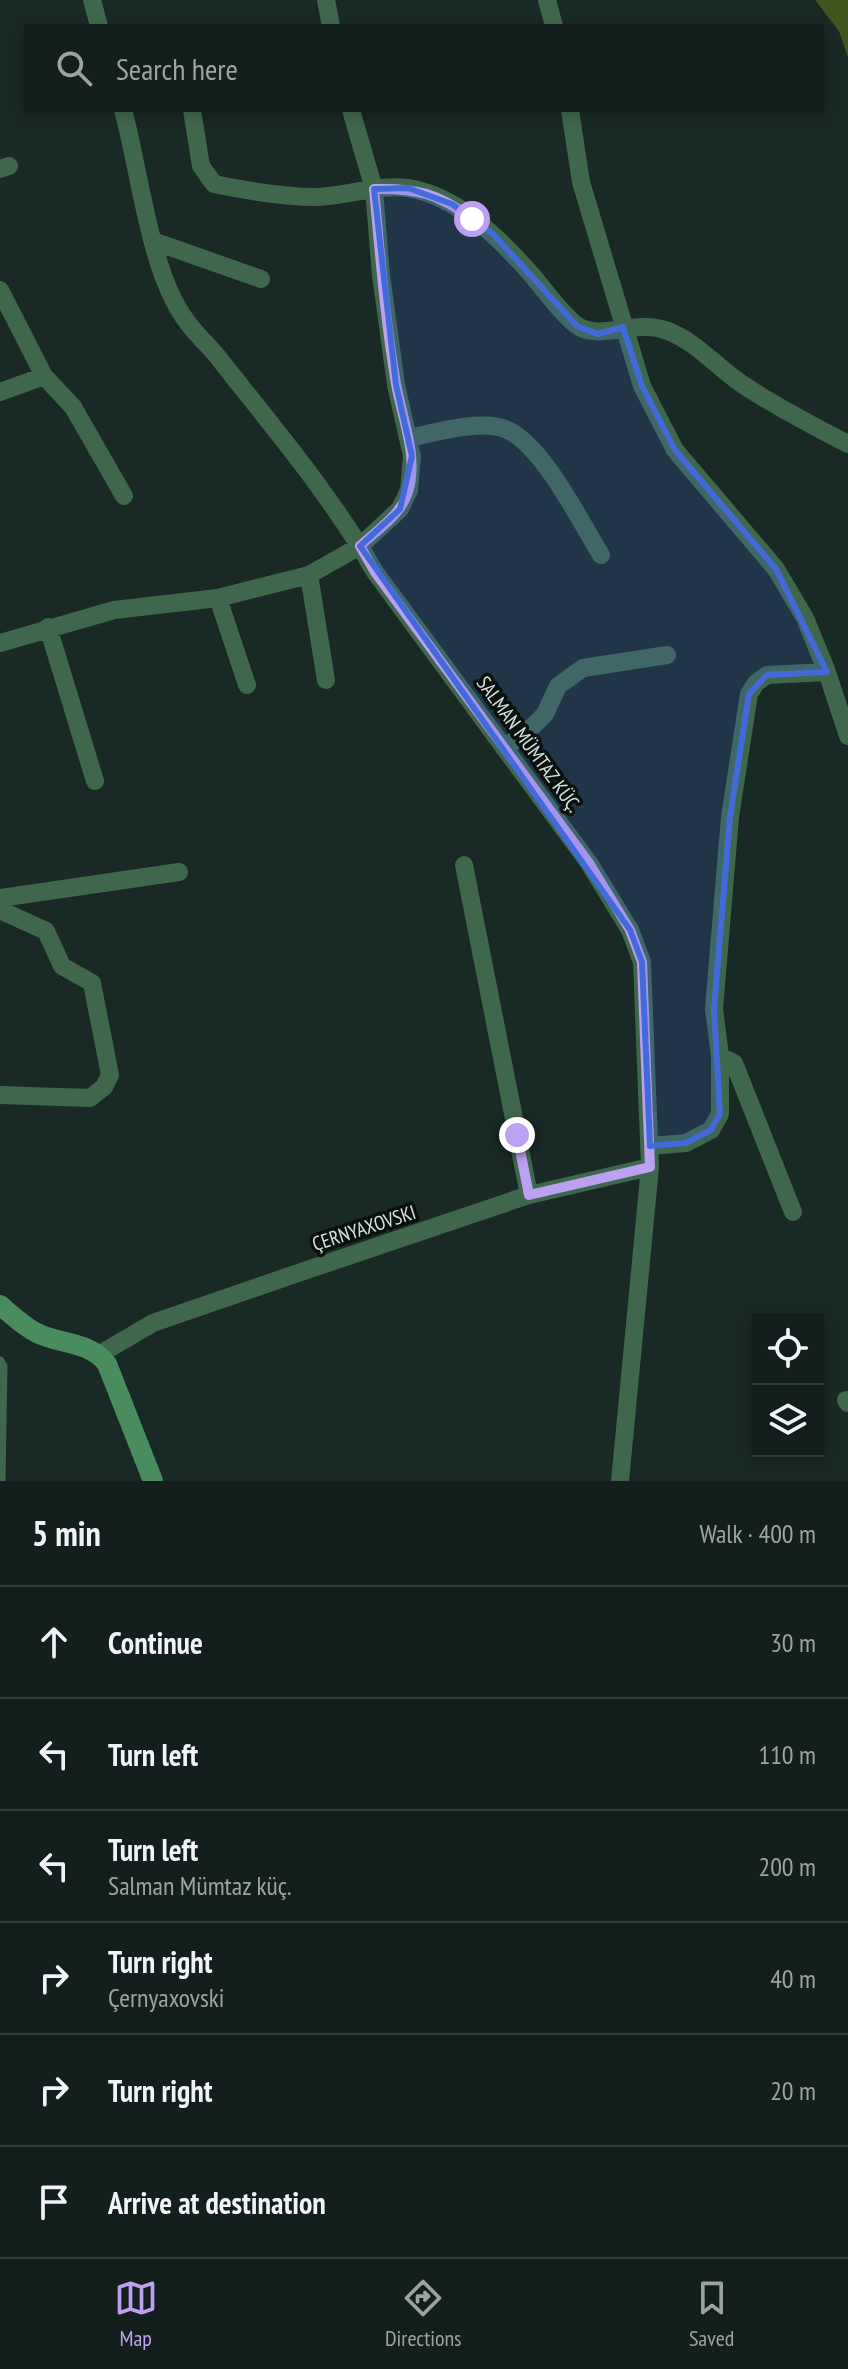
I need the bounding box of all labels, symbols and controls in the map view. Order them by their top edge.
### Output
search box [24,24,824,112]
icon: search [52,46,96,90]
text: Search here [116,49,238,88]
route start [454,201,490,237]
street label: SALMAN MÜMTAZ KÜÇ. [471,671,587,817]
route end [499,1117,535,1153]
street label: ÇERNYAXOVSKI [309,1199,419,1257]
map controls [752,1313,824,1457]
button: locate [752,1313,824,1385]
button: layers [752,1385,824,1457]
text: 5 min [32,1511,101,1555]
text: Walk · 400 m [699,1517,816,1550]
icon: ahead [32,1620,76,1664]
text: Continue [108,1623,203,1662]
text: 30 m [770,1626,816,1659]
icon: left [32,1732,76,1776]
text: Turn left [108,1735,198,1774]
text: 110 m [758,1738,816,1771]
text: Turn left [108,1830,198,1869]
icon: left [32,1844,76,1888]
text: 200 m [758,1850,816,1883]
text: Salman Mümtaz küç. [108,1869,292,1902]
text: Turn right [108,1942,212,1981]
icon: right [32,1956,76,2000]
text: 40 m [770,1962,816,1995]
text: Çernyaxovski [108,1981,224,2014]
icon: right [32,2068,76,2112]
text: Turn right [108,2071,212,2110]
text: 20 m [770,2074,816,2107]
icon: arrive [32,2180,76,2224]
text: Arrive at destination [108,2183,326,2222]
tab: Map [114,2276,158,2352]
tab: Directions [385,2276,462,2352]
tab: Saved [689,2276,734,2352]

